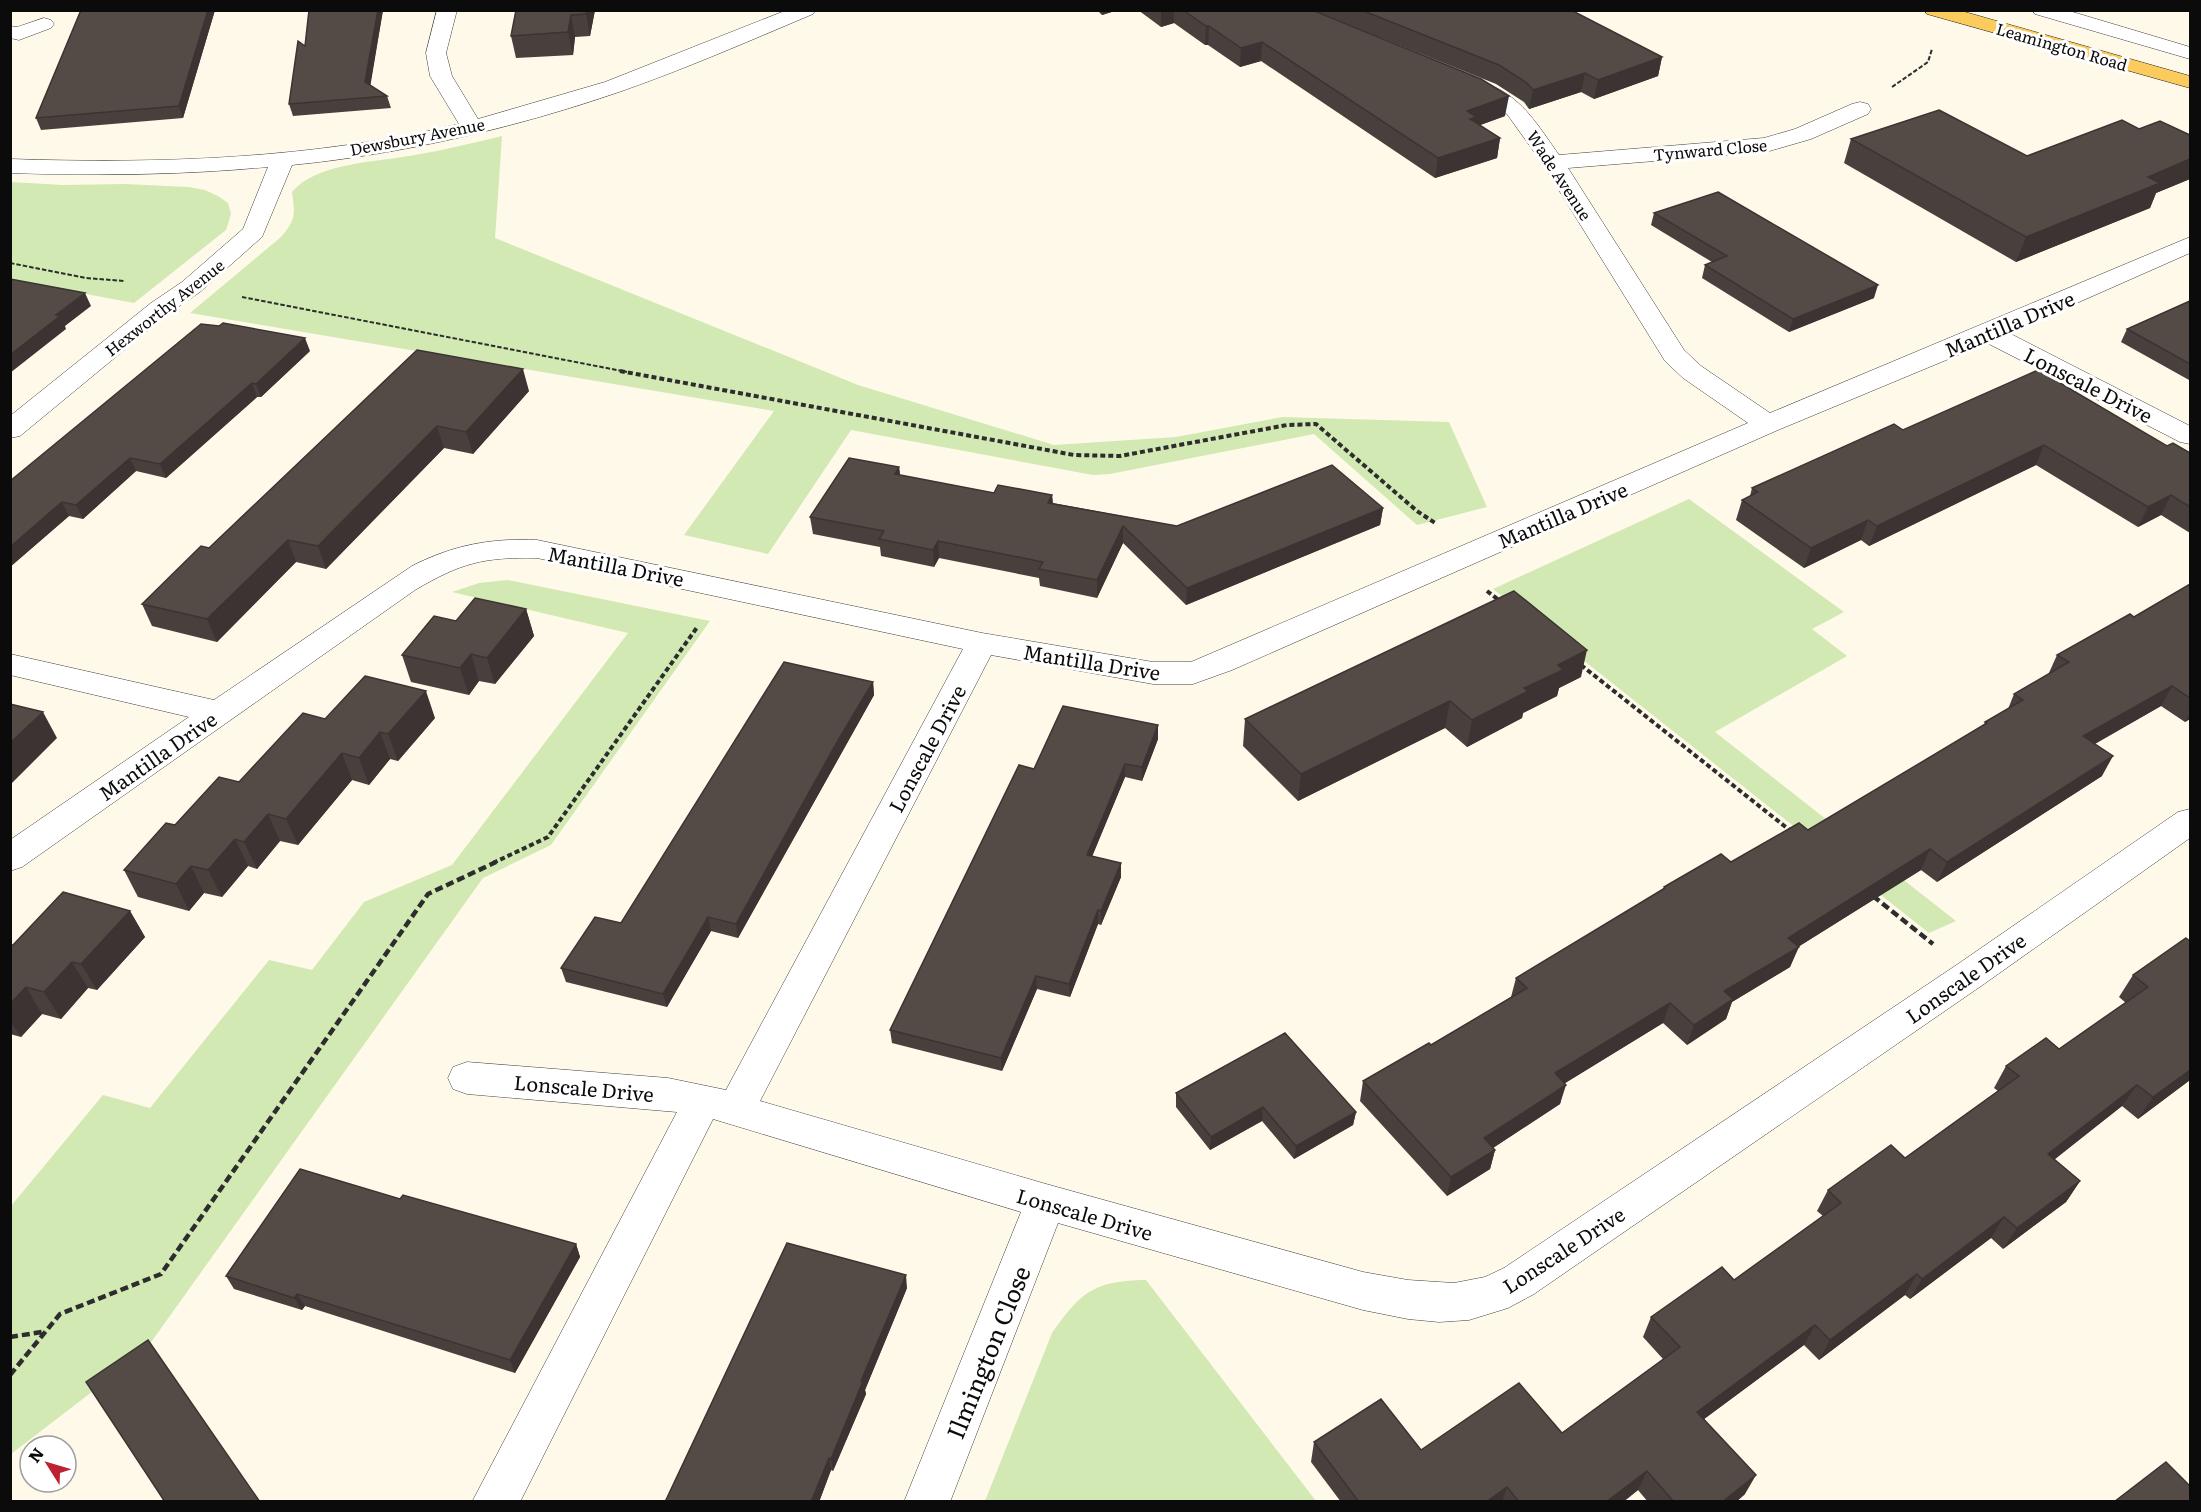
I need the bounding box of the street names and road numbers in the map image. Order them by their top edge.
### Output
street label: Leamington Road [1994,16,2131,76]
street label: Dewsbury Avenue [348,111,486,161]
street label: Wade Avenue [1522,125,1598,225]
street label: Tynward Close [1652,132,1768,166]
street label: Hexworthy Avenue [99,253,229,361]
street label: Mantilla Drive [1939,282,2079,364]
street label: Lonscale Drive [2020,339,2158,429]
street label: Mantilla Drive [1492,473,1632,555]
street label: Mantilla Drive [545,537,687,593]
street label: Mantilla Drive [1021,635,1163,687]
street label: Lonscale Drive [880,679,972,817]
street label: Mantilla Drive [92,703,222,807]
street label: Lonscale Drive [1899,924,2031,1030]
street label: Lonscale Drive [513,1066,655,1108]
street label: Lonscale Drive [1013,1179,1157,1247]
street label: Lonscale Drive [1496,1198,1630,1300]
street label: Ilmington Close [936,1260,1038,1444]

